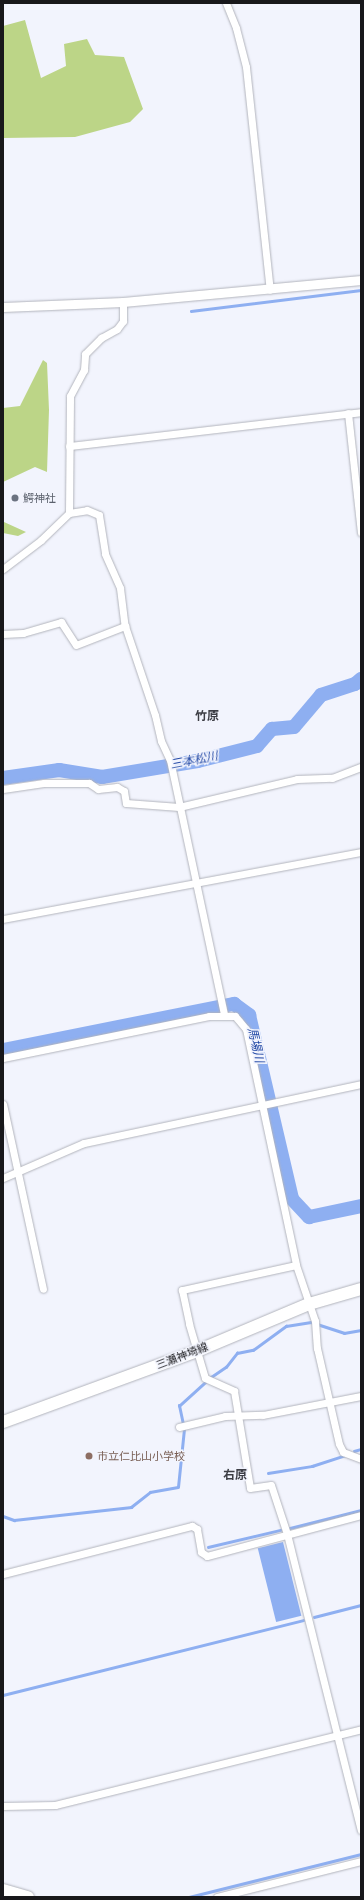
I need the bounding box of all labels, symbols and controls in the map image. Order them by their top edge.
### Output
place label: 鰐神社 [23,491,56,505]
marker: 鰐神社 [10,493,20,503]
district label: 竹原 [195,709,219,723]
water label: 三本松川 [169,748,219,772]
water label: 馬場川 [245,1026,267,1064]
street label: 三瀬神埼線 [154,1340,210,1372]
place label: 市立仁比山小学校 [97,1449,185,1463]
marker: 市立仁比山小学校 [84,1451,94,1461]
district label: 右原 [223,1468,247,1482]

